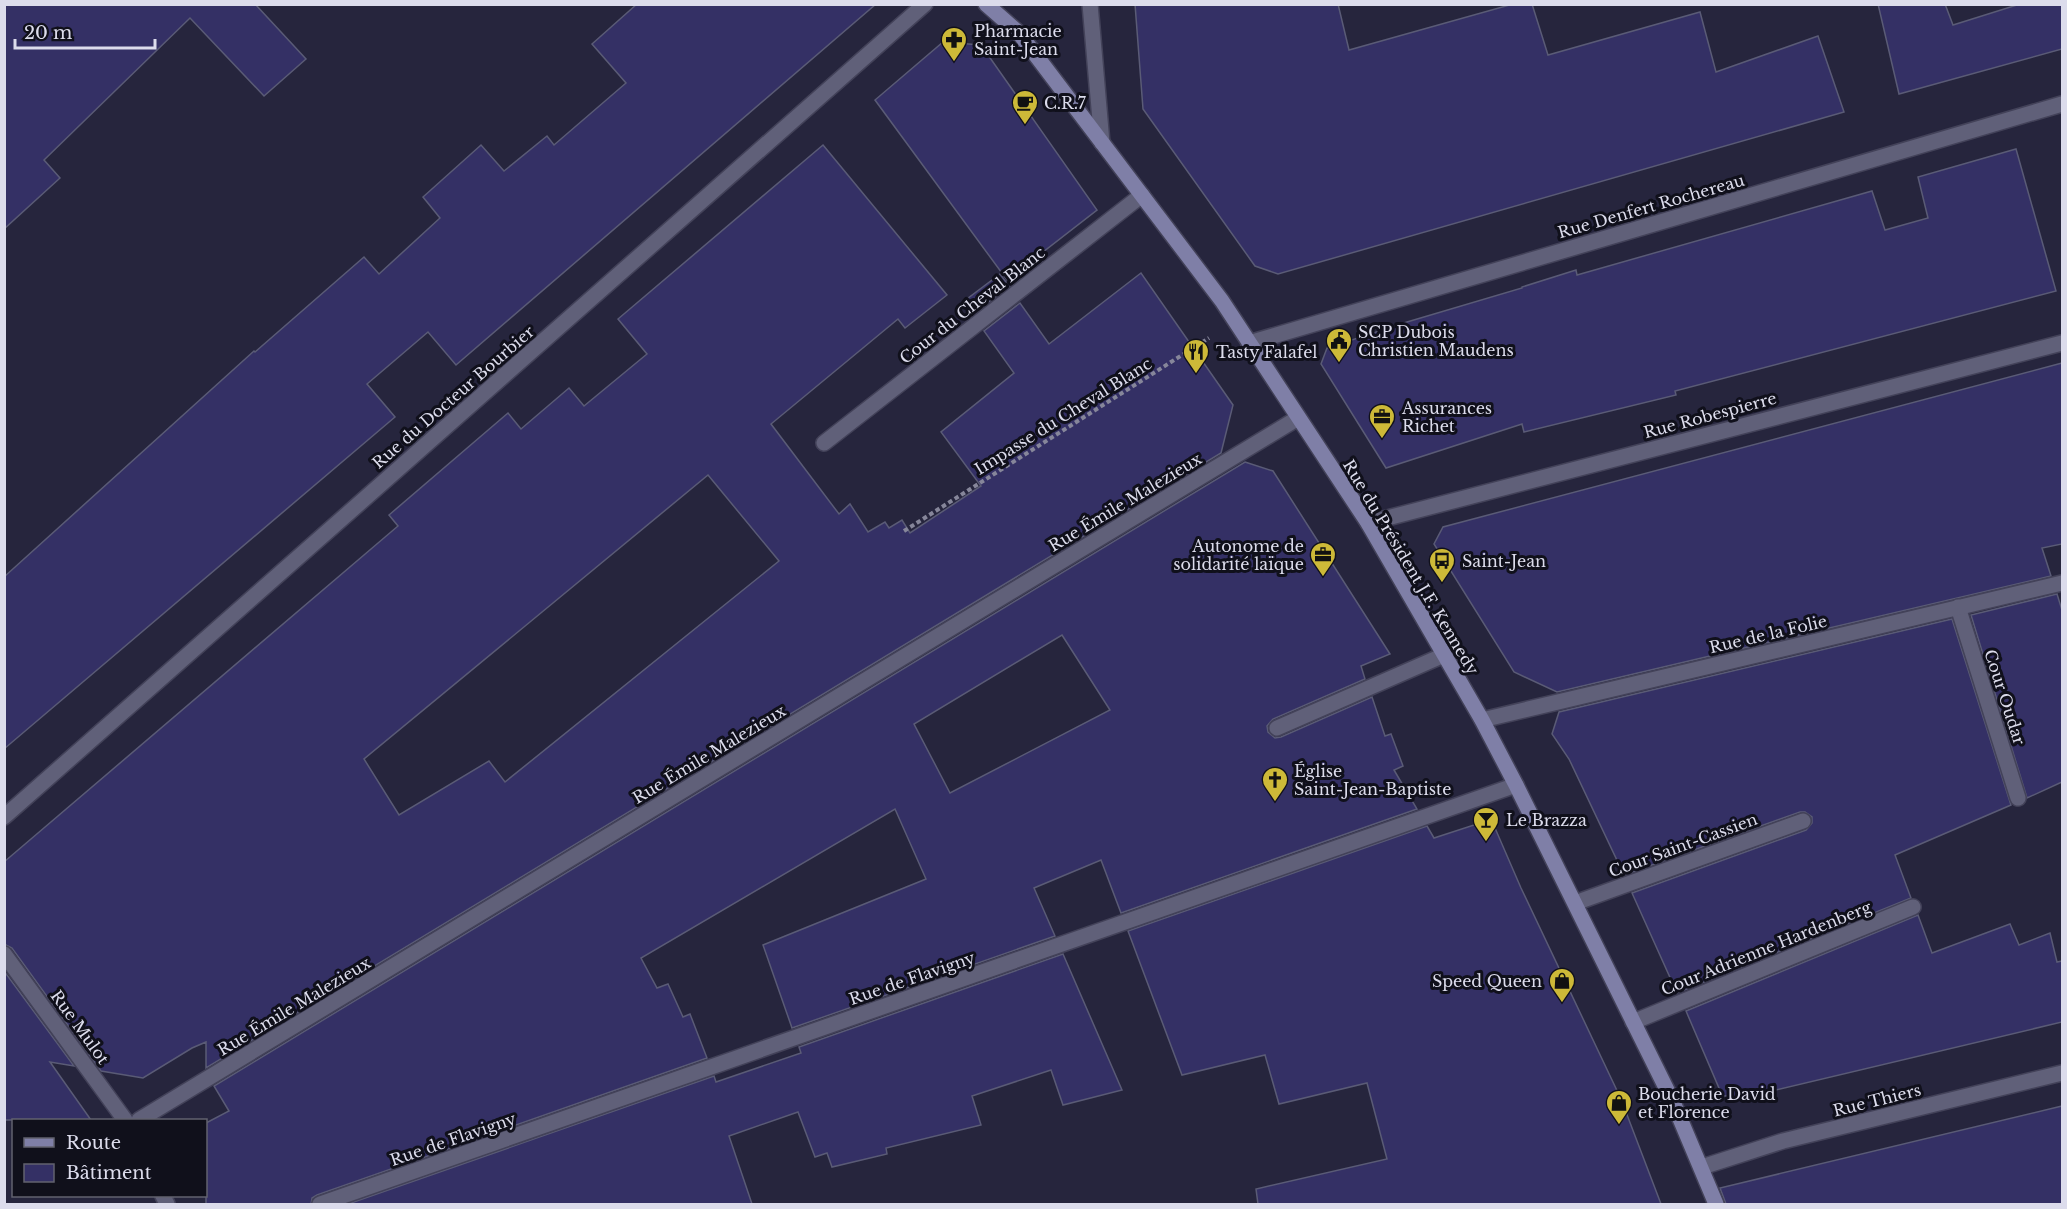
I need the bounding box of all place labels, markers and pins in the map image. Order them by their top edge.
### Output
place label: Pharmacie Saint-Jean [974,21,1062,59]
pharmacy icon: Pharmacie Saint-Jean [939,25,969,63]
cafe icon: C.R.7 [1010,88,1040,126]
place label: C.R.7 [1044,93,1087,113]
place label: SCP Dubois Christien Maudens [1358,322,1514,360]
public building icon: SCP Dubois Christien Maudens [1324,326,1354,364]
restaurant icon: Tasty Falafel [1181,337,1211,375]
place label: Tasty Falafel [1216,342,1318,362]
place label: Assurances Richet [1401,398,1492,436]
office icon: Assurances Richet [1367,402,1397,440]
place label: Autonome de solidarité laïque [1173,536,1304,574]
office icon: Autonome de solidarité laïque [1308,540,1338,578]
bus stop icon: Saint-Jean [1427,546,1457,584]
place label: Saint-Jean [1462,551,1546,571]
place label: Église Saint-Jean-Baptiste [1294,761,1451,799]
church icon: Église Saint-Jean-Baptiste [1260,765,1290,803]
bar icon: Le Brazza [1471,805,1501,843]
place label: Le Brazza [1506,810,1587,830]
shop icon: Speed Queen [1547,966,1577,1004]
place label: Speed Queen [1432,971,1542,991]
place label: Boucherie David et Florence [1638,1084,1776,1122]
shop icon: Boucherie David et Florence [1604,1088,1634,1126]

